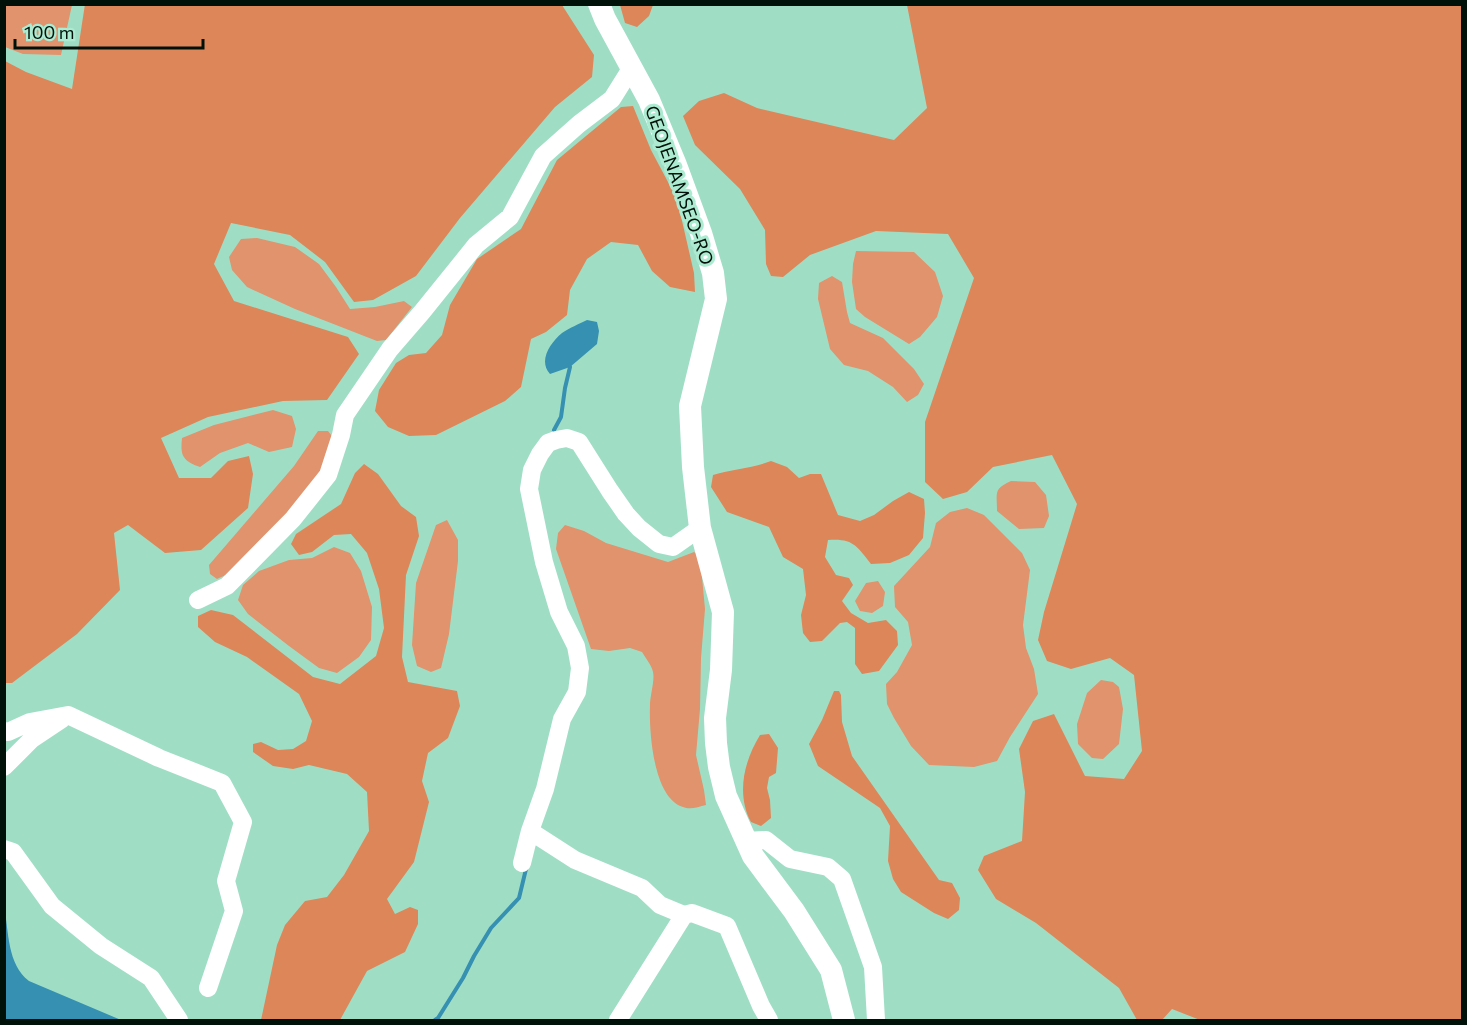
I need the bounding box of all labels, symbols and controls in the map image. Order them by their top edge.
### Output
scale bar [15,12,202,50]
text: 100 m [24,21,74,43]
street label: GEOJENAMSEO-RO [641,102,719,268]

